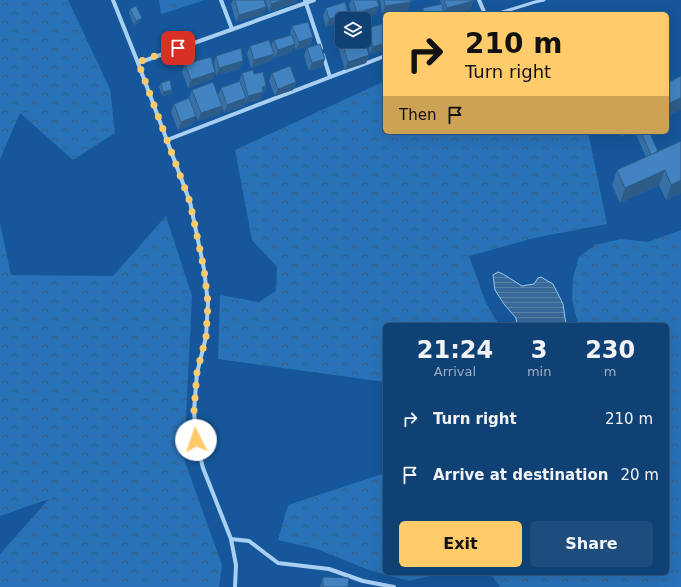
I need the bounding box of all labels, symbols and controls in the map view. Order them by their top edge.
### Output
map controls [335,12,371,48]
button: layers [335,12,371,48]
text: 210 m [465,27,562,60]
icon: right [399,28,451,80]
pin [161,31,195,65]
icon: arrive [167,37,189,59]
text: Turn right [465,61,551,82]
icon: arrive [444,104,466,126]
text: Then [399,106,436,124]
text: 21:24 [417,336,493,364]
text: 3 [531,336,547,364]
text: 230 [585,336,635,364]
text: Arrival [434,364,476,379]
text: min [527,364,551,379]
text: m [604,364,617,379]
icon: right [399,408,421,430]
text: Turn right [433,410,517,428]
text: 210 m [605,410,653,428]
position arrow [175,419,217,461]
icon: arrive [399,464,421,486]
text: Arrive at destination [433,466,608,484]
text: 20 m [620,466,659,484]
button: Exit [399,521,522,567]
button: Share [530,521,653,567]

